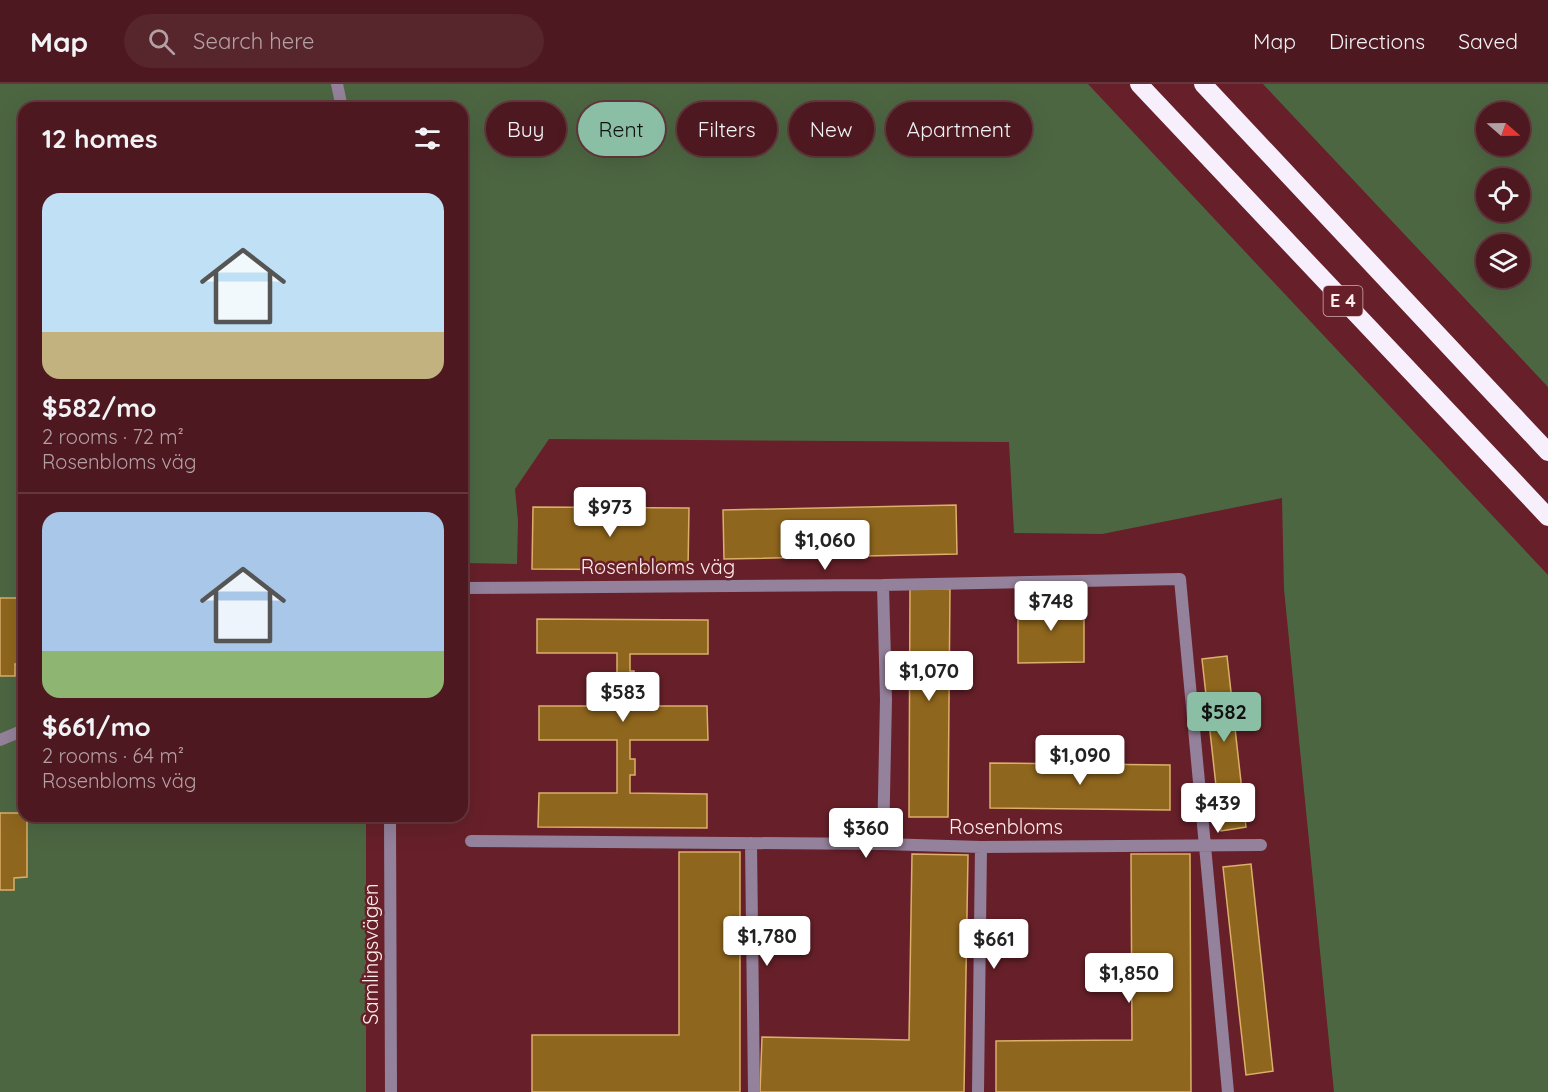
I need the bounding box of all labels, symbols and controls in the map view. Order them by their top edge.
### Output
search box [124,14,544,68]
text: Map [30,24,88,59]
icon: search [145,25,178,58]
text: Search here [193,27,315,55]
text: Map [1253,28,1296,54]
text: Directions [1329,28,1425,54]
text: Saved [1458,28,1518,54]
chip: Buy [486,102,566,156]
chip: Rent [578,102,665,156]
chip: Filters [677,102,777,156]
chip: New [789,102,874,156]
chip: Apartment [886,102,1032,156]
north arrow [1476,102,1530,156]
map controls [1476,102,1530,288]
text: 12 homes [42,122,158,155]
icon: filters [411,122,444,155]
button: locate [1476,168,1530,222]
icon: home [189,232,297,340]
button: layers [1476,234,1530,288]
road number: E 4 [1324,286,1362,316]
text: $582/mo [42,391,157,424]
text: 2 rooms · 72 m² [42,424,184,449]
text: Rosenbloms väg [42,449,196,474]
pin: $973 [574,487,646,538]
text: $973 [588,494,632,519]
pin: $1,060 [776,520,874,571]
text: $1,060 [795,527,855,552]
icon: home [189,551,297,659]
street label: Rosenbloms väg [581,554,735,579]
pin: $748 [1015,581,1087,632]
text: $748 [1029,588,1073,613]
pin: $1,070 [880,651,978,702]
text: $1,070 [899,658,959,683]
pin: $583 [587,672,659,723]
text: $583 [600,679,646,704]
pin: $582 [1188,692,1260,743]
text: $582 [1201,699,1247,724]
text: $661/mo [42,710,151,743]
pin: $1,090 [1031,735,1129,786]
text: $1,090 [1049,742,1111,767]
text: 2 rooms · 64 m² [42,743,184,768]
text: Rosenbloms väg [42,768,196,793]
pin: $439 [1182,783,1254,834]
text: $439 [1195,790,1241,815]
pin: $360 [830,808,902,859]
street label: Rosenbloms [949,814,1063,839]
text: $360 [843,815,889,840]
street label: Samlingsvägen [358,883,383,1025]
pin: $1,780 [718,916,816,967]
pin: $661 [958,919,1030,970]
text: $1,780 [737,923,797,948]
text: $661 [973,926,1015,951]
pin: $1,850 [1080,953,1178,1004]
text: $1,850 [1099,960,1159,985]

